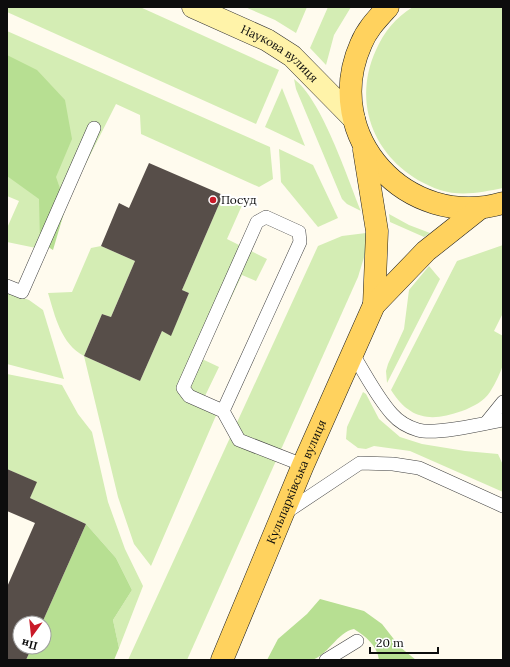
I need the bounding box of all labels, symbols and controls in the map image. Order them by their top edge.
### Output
street label: Наукова вулиця [239,21,322,85]
place label: Посуд [221,192,257,207]
marker: Посуд [208,195,218,205]
street label: Кульпарківська вулиця [263,417,329,546]
north arrow [12,615,52,655]
scale bar [370,629,438,655]
text: 20 m [376,635,404,650]
text: Пн [20,636,39,653]

